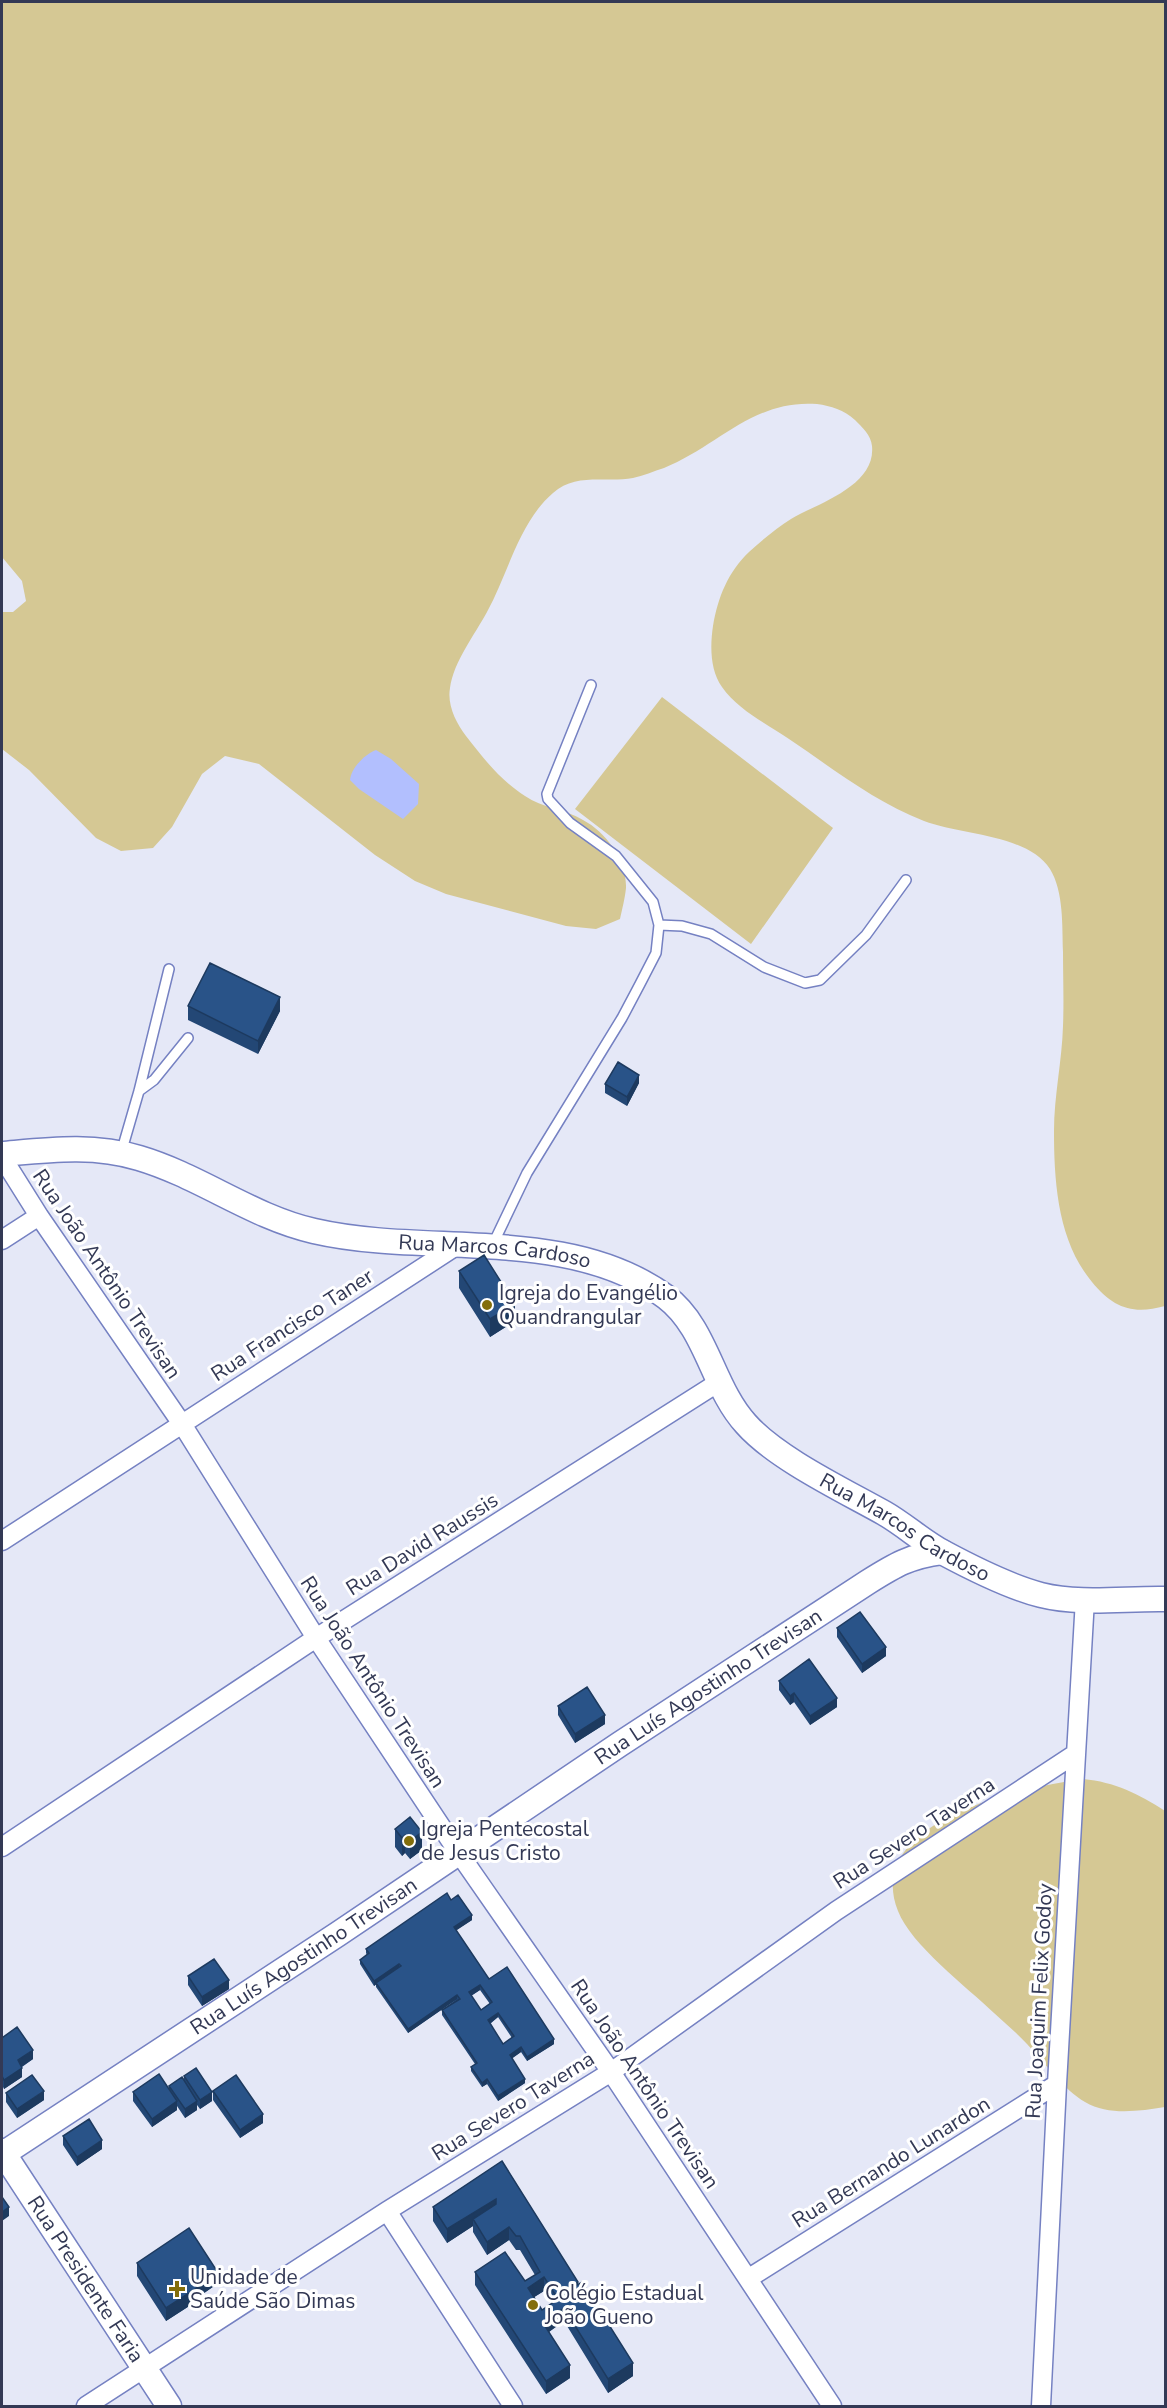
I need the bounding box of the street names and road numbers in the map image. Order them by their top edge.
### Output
street label: Rua João Antônio Trevisan [26,1164,188,1384]
street label: Rua Marcos Cardoso [398,1228,594,1275]
street label: Rua Francisco Taner [205,1262,379,1388]
street label: Rua Marcos Cardoso [814,1466,994,1588]
street label: Rua David Raussis [341,1486,503,1602]
street label: Rua João Antônio Trevisan [294,1571,452,1793]
street label: Rua Luís Agostinho Trevisan [589,1602,827,1771]
street label: Rua Severo Taverna [828,1770,1000,1896]
street label: Rua Luís Agostinho Trevisan [185,1871,423,2041]
street label: Rua Joaquim Felix Godoy [1019,1882,1059,2119]
street label: Rua João Antônio Trevisan [564,1974,726,2194]
street label: Rua Severo Taverna [426,2045,600,2167]
street label: Rua Bernando Lunardon [787,2090,995,2234]
street label: Rua Presidente Faria [21,2190,151,2368]

